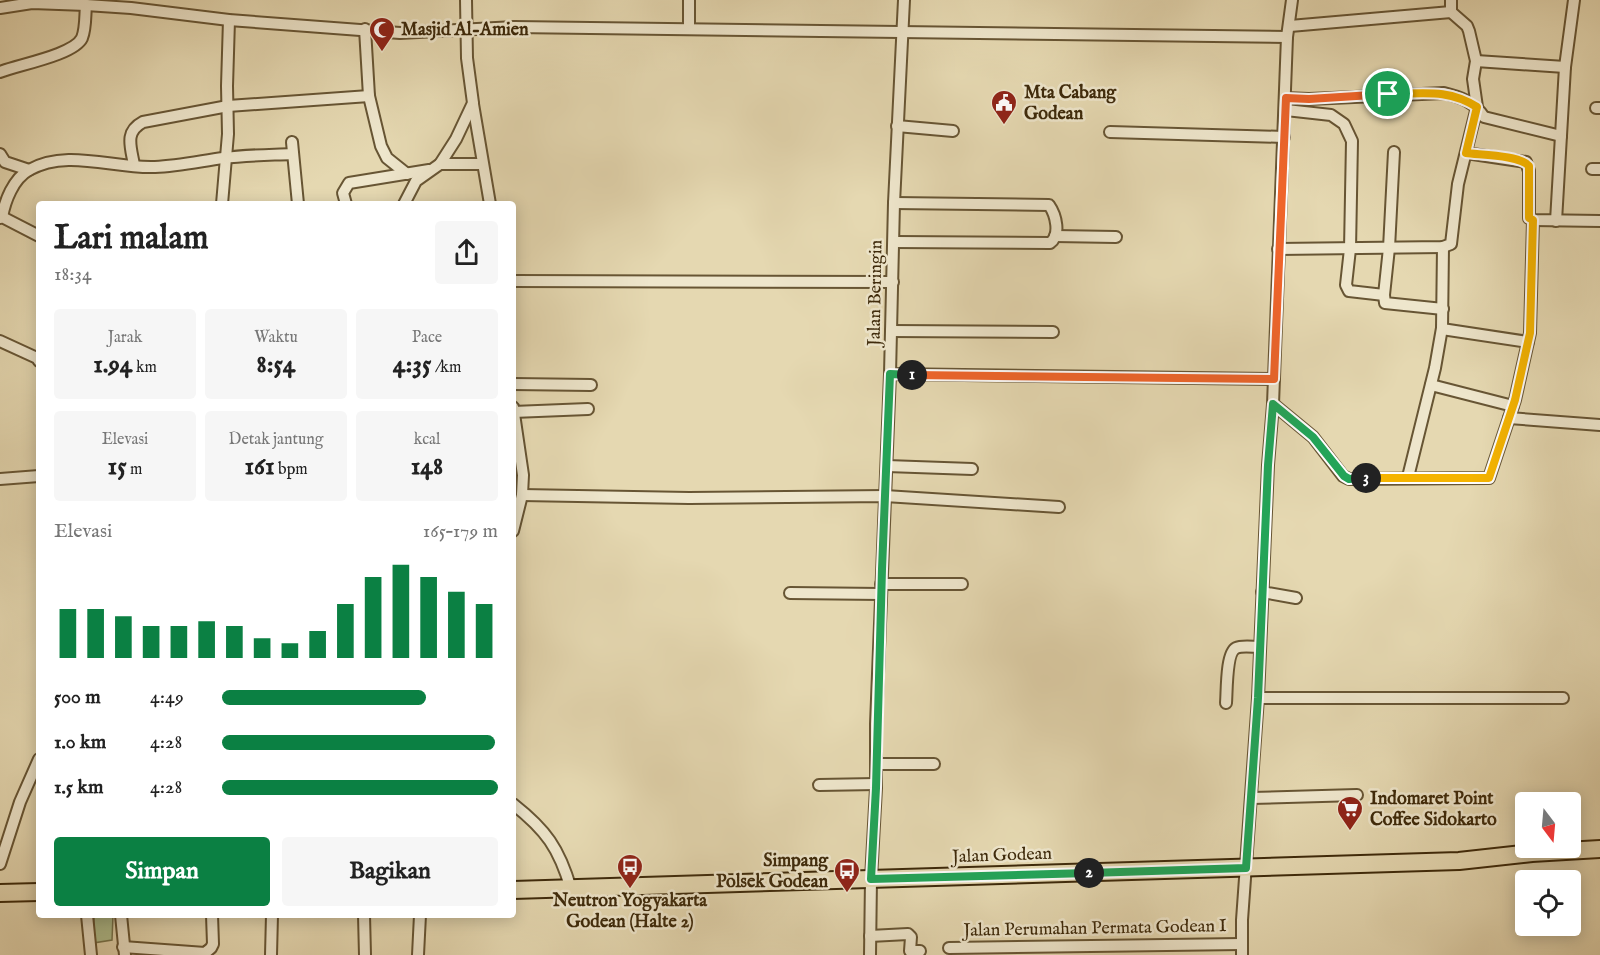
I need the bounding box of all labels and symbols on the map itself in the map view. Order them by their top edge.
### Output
mosque icon: Masjid Al-Amien [367,15,397,53]
place label: Masjid Al-Amien [401,19,529,42]
pin [1362,68,1413,119]
place label: Mta Cabang Godean [1024,82,1117,126]
public building icon: Mta Cabang Godean [989,88,1019,126]
street label: Jalan Beringin [864,239,888,348]
pin: 1 [897,360,927,390]
pin: 3 [1351,463,1381,493]
place label: Indomaret Point Coffee Sidokarto [1370,788,1497,832]
north arrow [1515,792,1581,858]
supermarket icon: Indomaret Point Coffee Sidokarto [1335,794,1365,832]
street label: Jalan Godean [950,843,1053,869]
place label: Simpang Polsek Godean [716,850,829,894]
bus stop icon: Neutron Yogyakarta Godean (Halte 2) [615,852,645,890]
bus stop icon: Simpang Polsek Godean [832,856,862,894]
pin: 2 [1074,858,1104,888]
place label: Neutron Yogyakarta Godean (Halte 2) [552,890,708,934]
street label: Jalan Perumahan Permata Godean I [961,915,1227,943]

